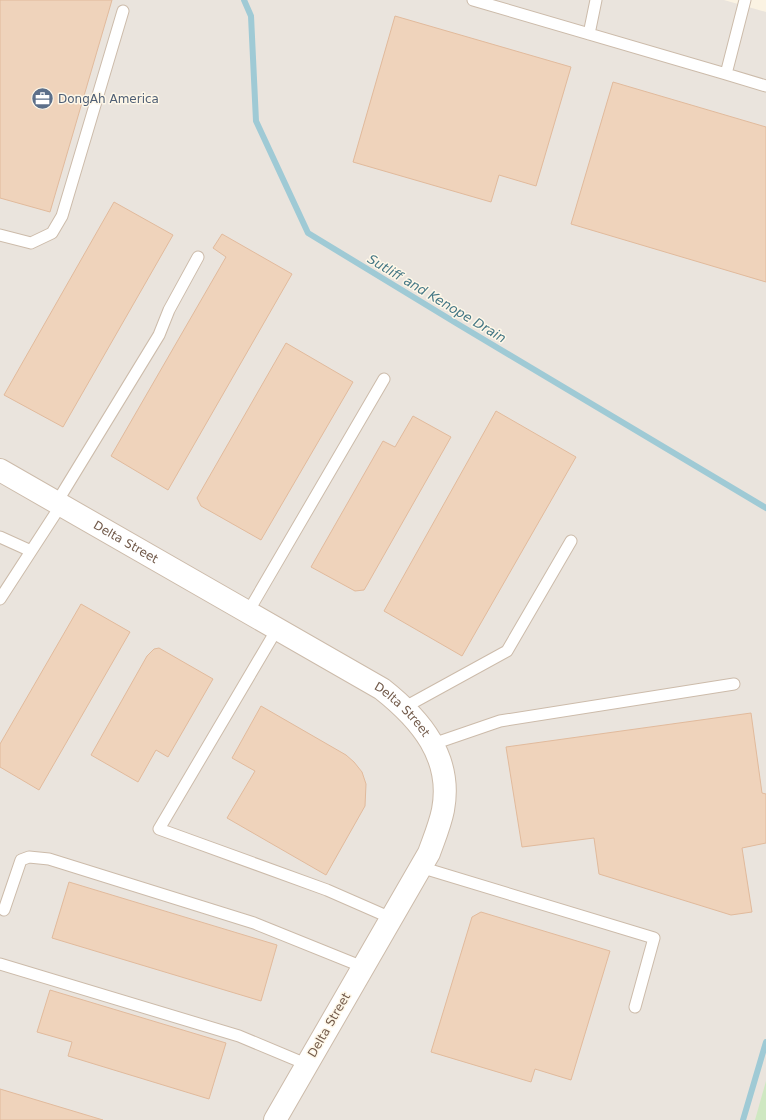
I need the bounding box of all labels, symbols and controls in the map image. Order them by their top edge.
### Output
office icon: DongAh America [29,86,55,112]
place label: DongAh America [58,92,159,106]
water label: Sutliff and Kenope Drain [365,251,509,346]
street label: Delta Street [91,518,161,566]
street label: Delta Street [372,679,433,740]
street label: Delta Street [305,990,353,1060]

